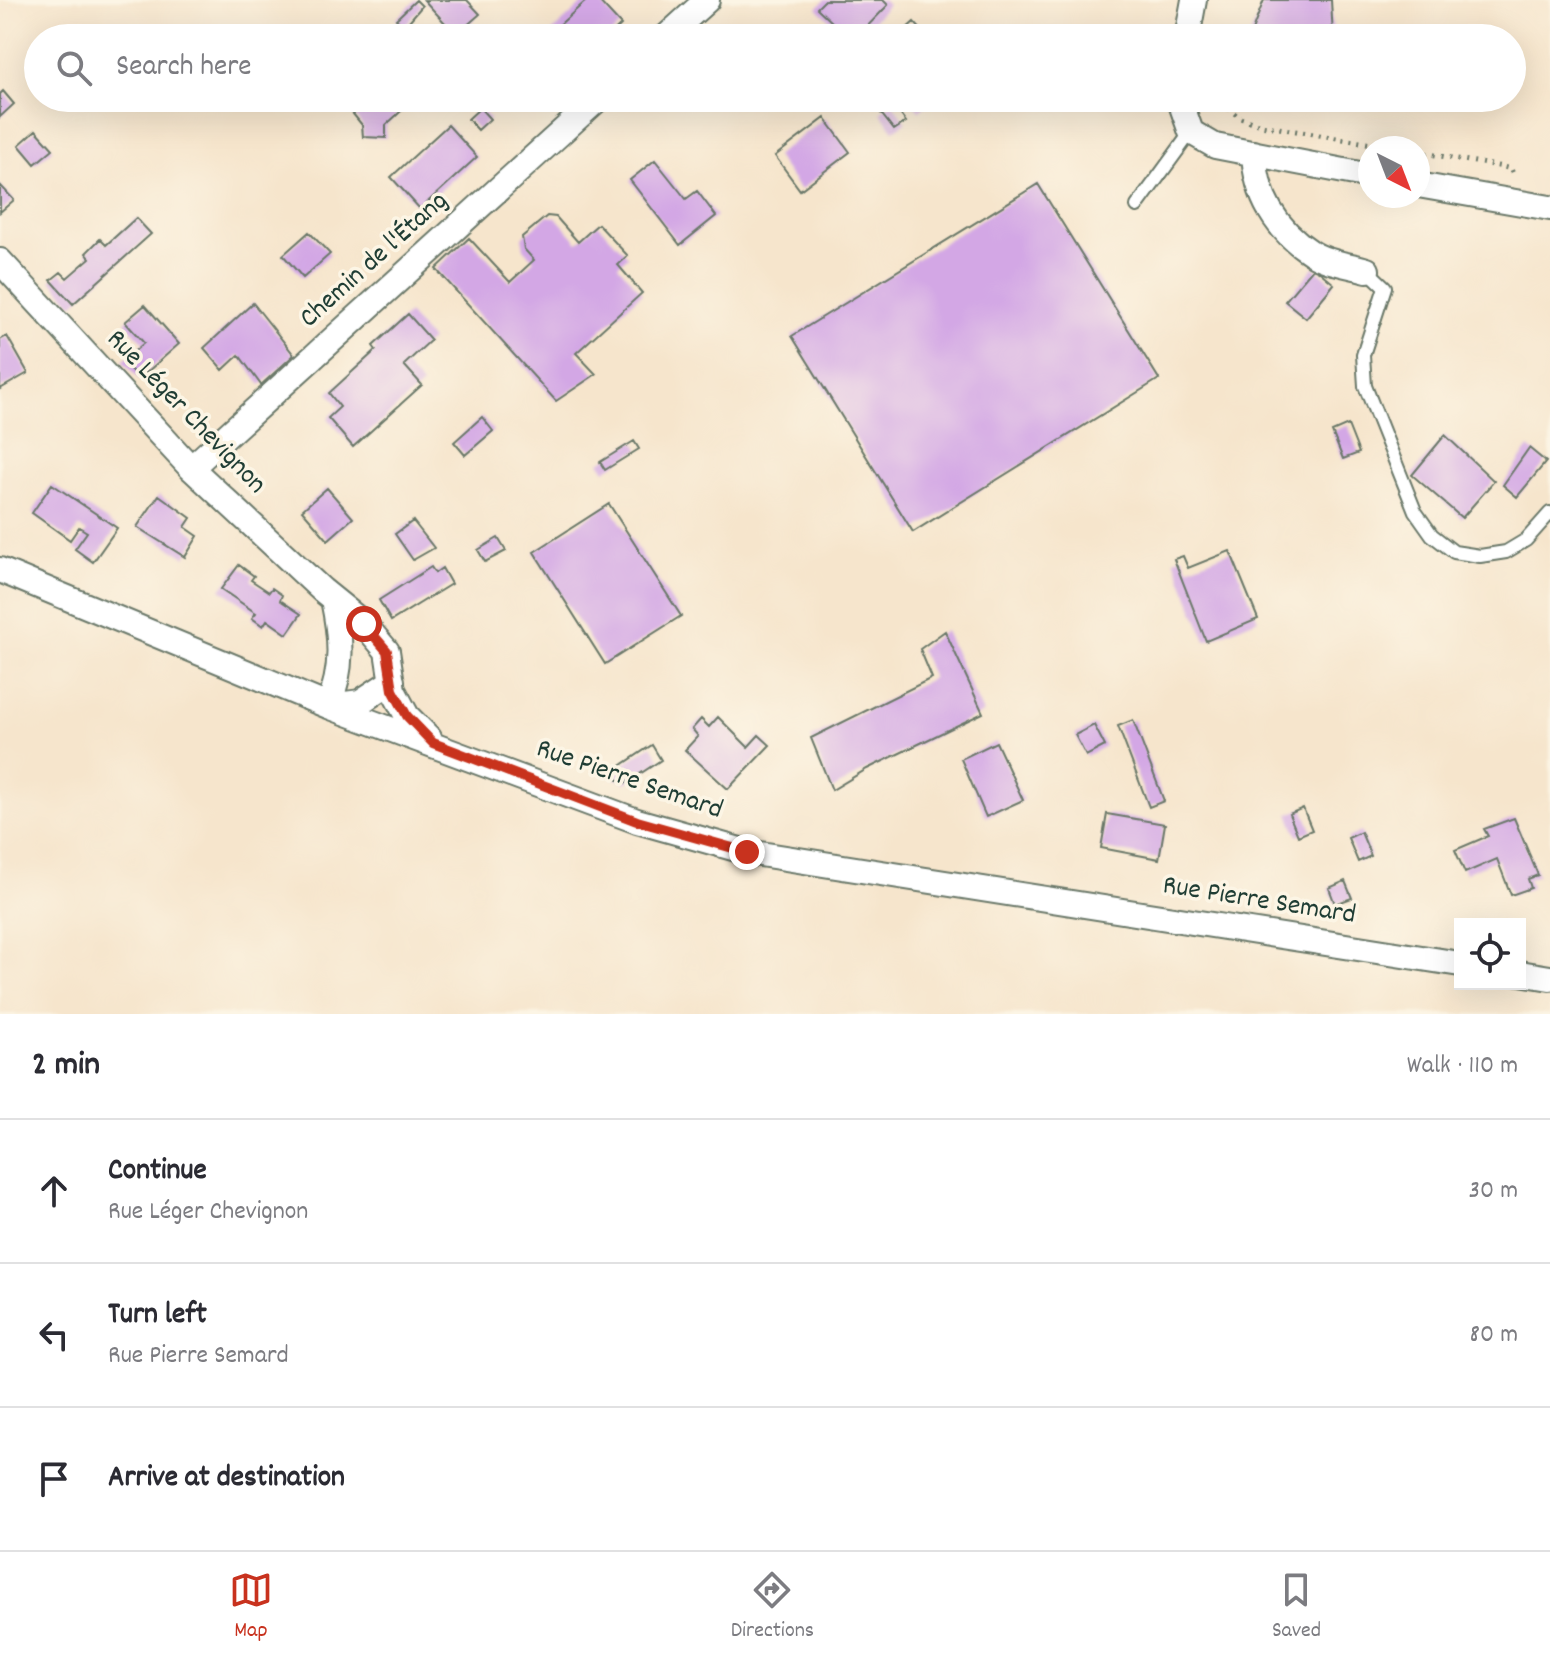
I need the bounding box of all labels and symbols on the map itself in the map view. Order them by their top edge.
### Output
north arrow [1358,136,1430,208]
street label: Chemin de l'Étang [292,183,458,339]
street label: Rue Léger Chevignon [96,322,274,504]
route start [346,606,382,642]
street label: Rue Pierre Semard [530,730,728,832]
route end [729,834,765,870]
street label: Rue Pierre Semard [1160,867,1358,937]

